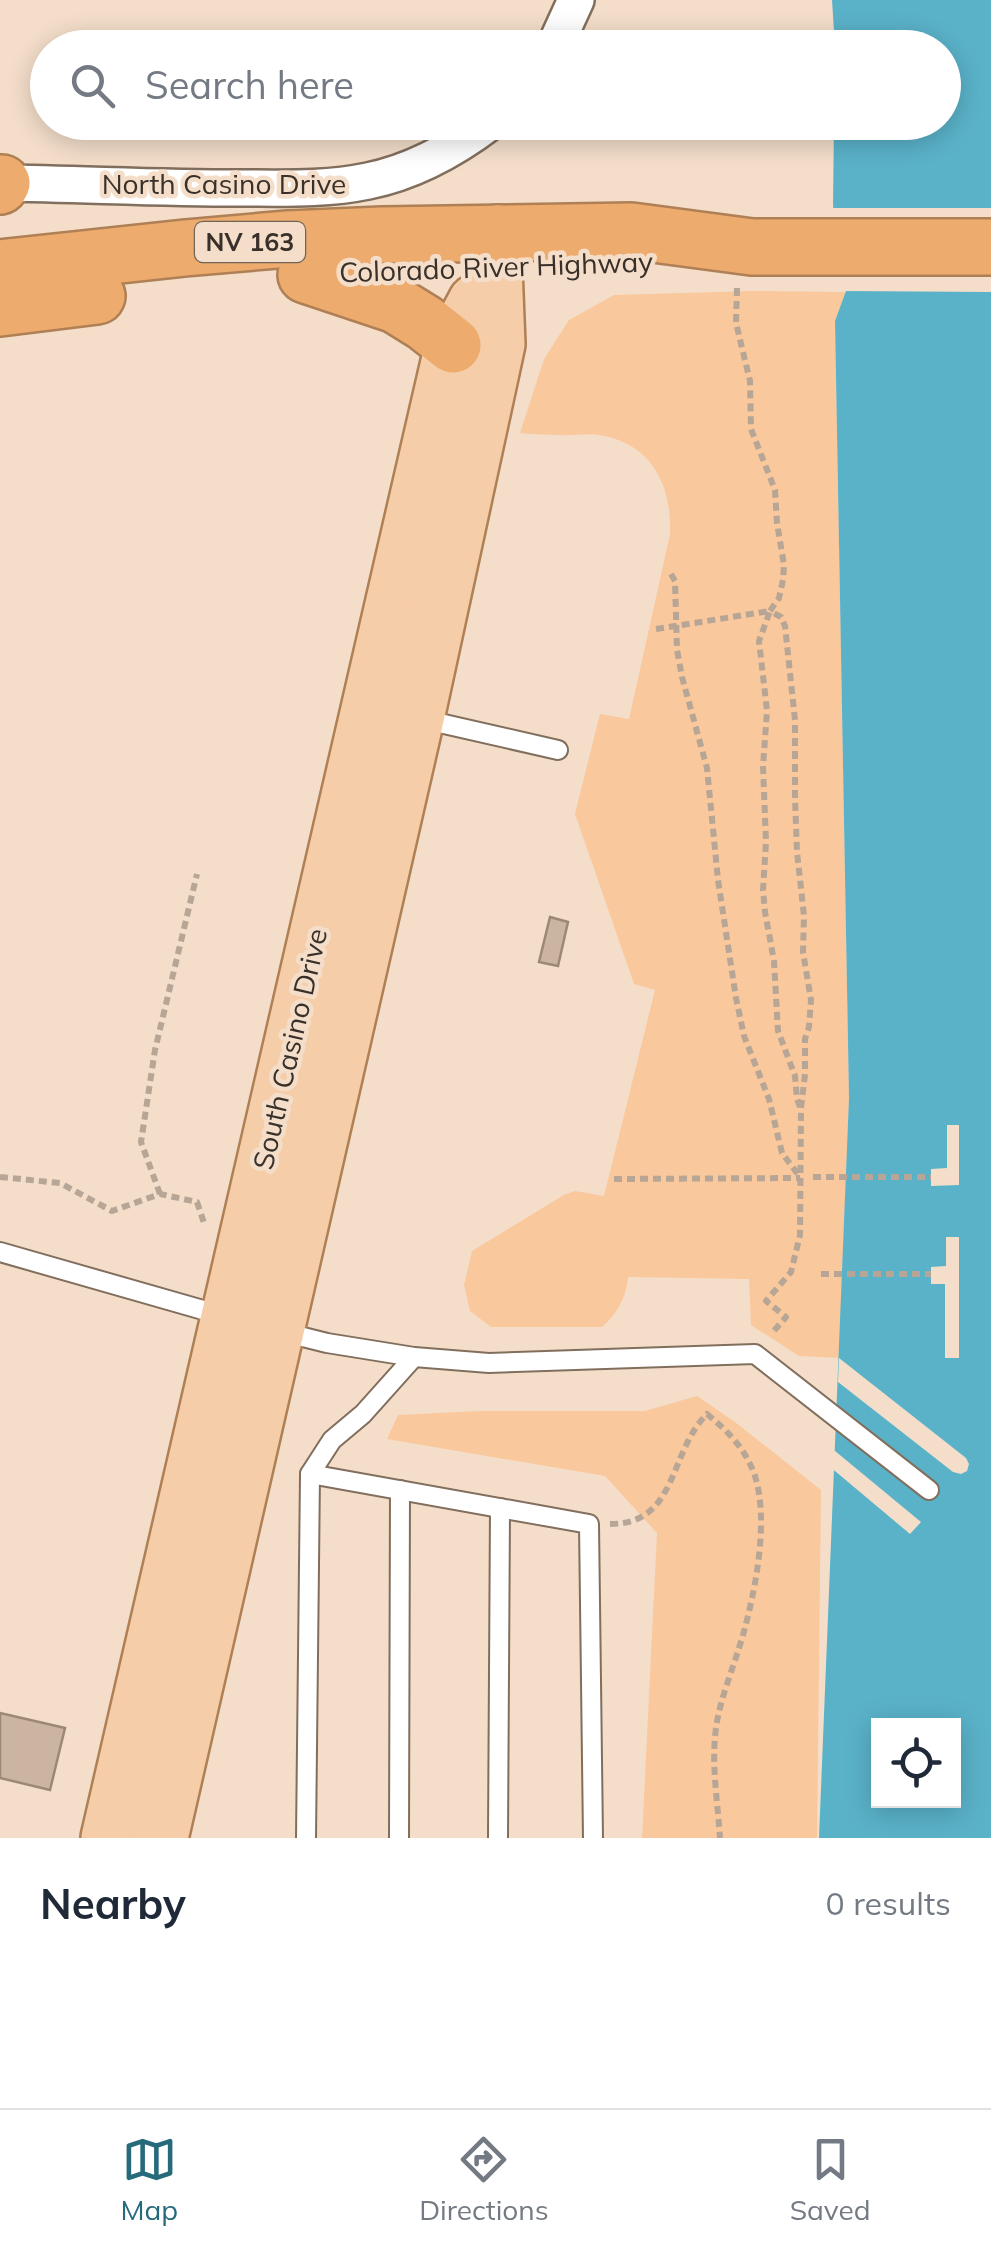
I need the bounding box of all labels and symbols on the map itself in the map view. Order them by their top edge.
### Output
street label: North Casino Drive [102,166,346,201]
road number: NV 163 [195,222,305,262]
street label: Colorado River Highway [338,244,654,289]
street label: South Casino Drive [245,925,334,1173]

